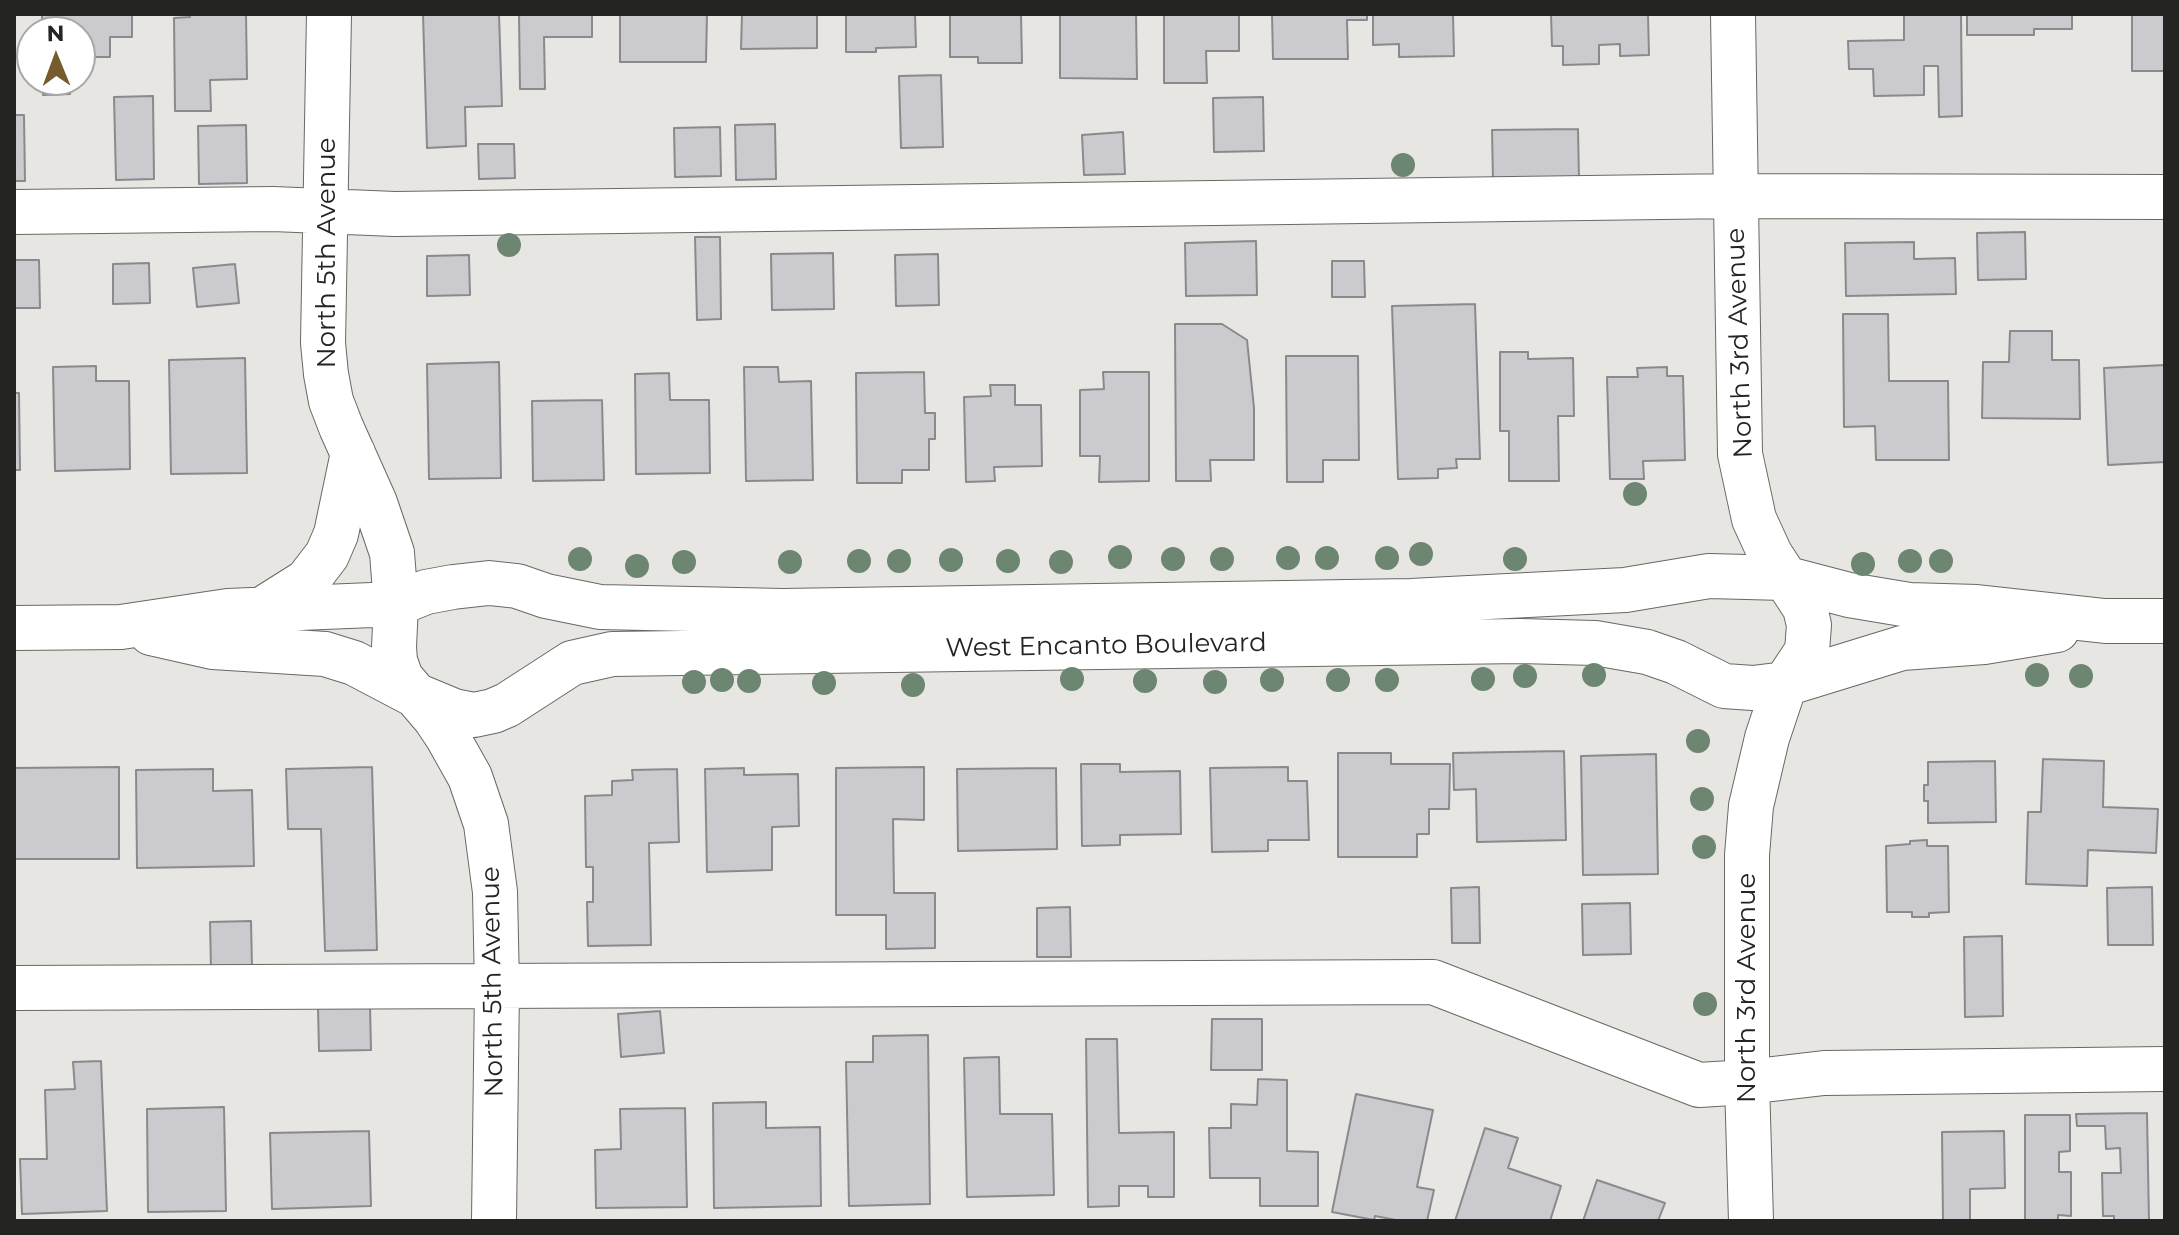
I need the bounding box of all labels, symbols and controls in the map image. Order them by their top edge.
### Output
north arrow [16,16,96,96]
text: N [46,20,65,47]
street label: North 5th Avenue [311,138,343,368]
street label: North 3rd Avenue [1720,227,1760,459]
street label: West Encanto Boulevard [945,628,1267,664]
street label: North 5th Avenue [475,866,511,1098]
street label: North 3rd Avenue [1731,873,1763,1103]

